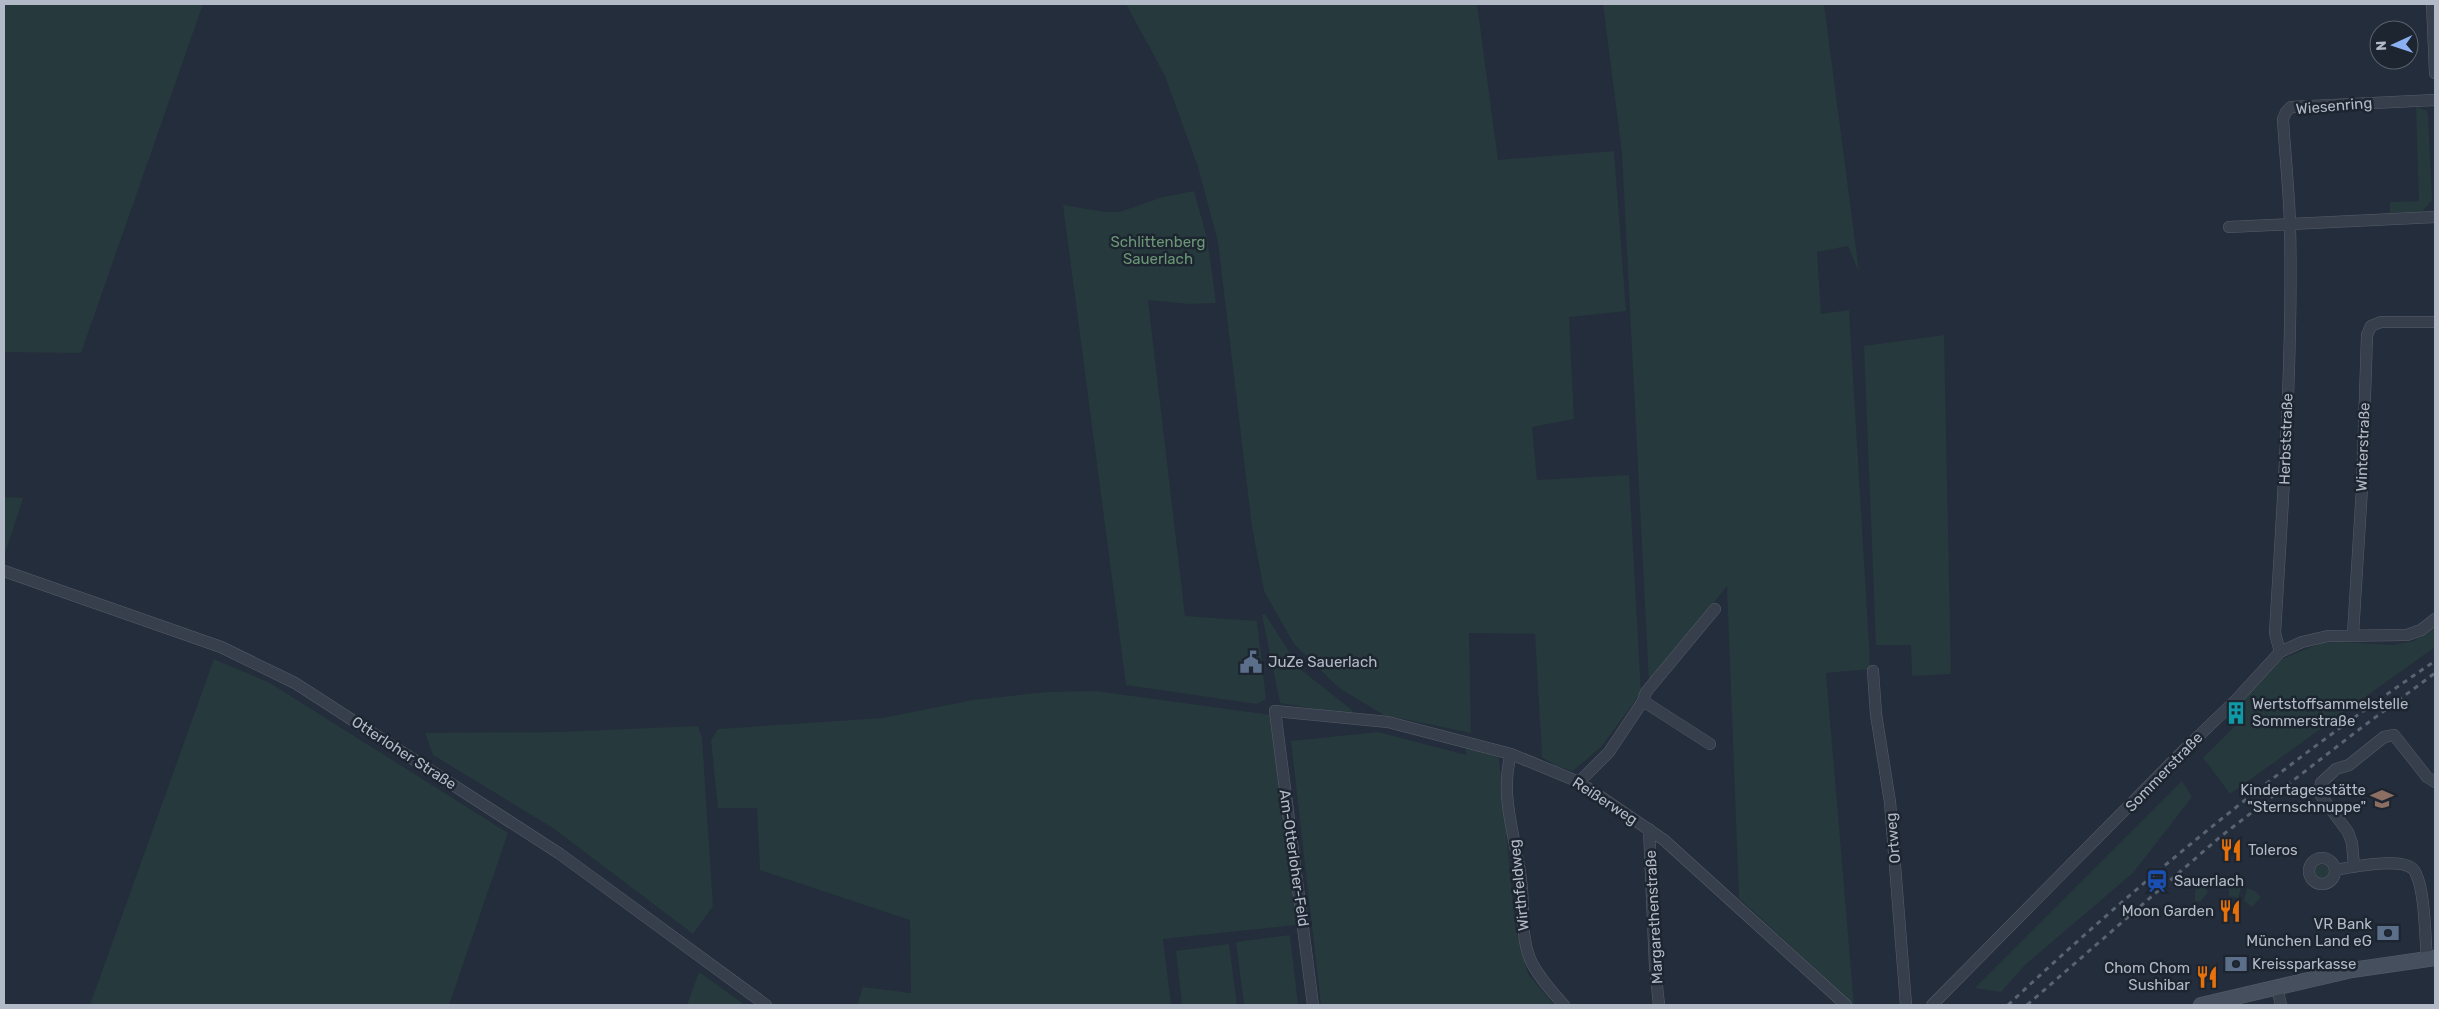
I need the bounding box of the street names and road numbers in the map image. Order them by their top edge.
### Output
street label: Wiesenring [2295,94,2373,118]
street label: Herbststraße [2275,393,2297,485]
street label: Winterstraße [2352,402,2374,492]
street label: Otterloher Straße [348,712,460,794]
street label: Sommerstraße [2122,729,2206,815]
street label: Reißerweg [1569,773,1641,829]
street label: Am-Otterloher-Feld [1275,788,1313,928]
street label: Ortweg [1882,812,1904,864]
street label: Wirthfeldweg [1505,838,1533,932]
street label: Margarethenstraße [1642,850,1666,984]

